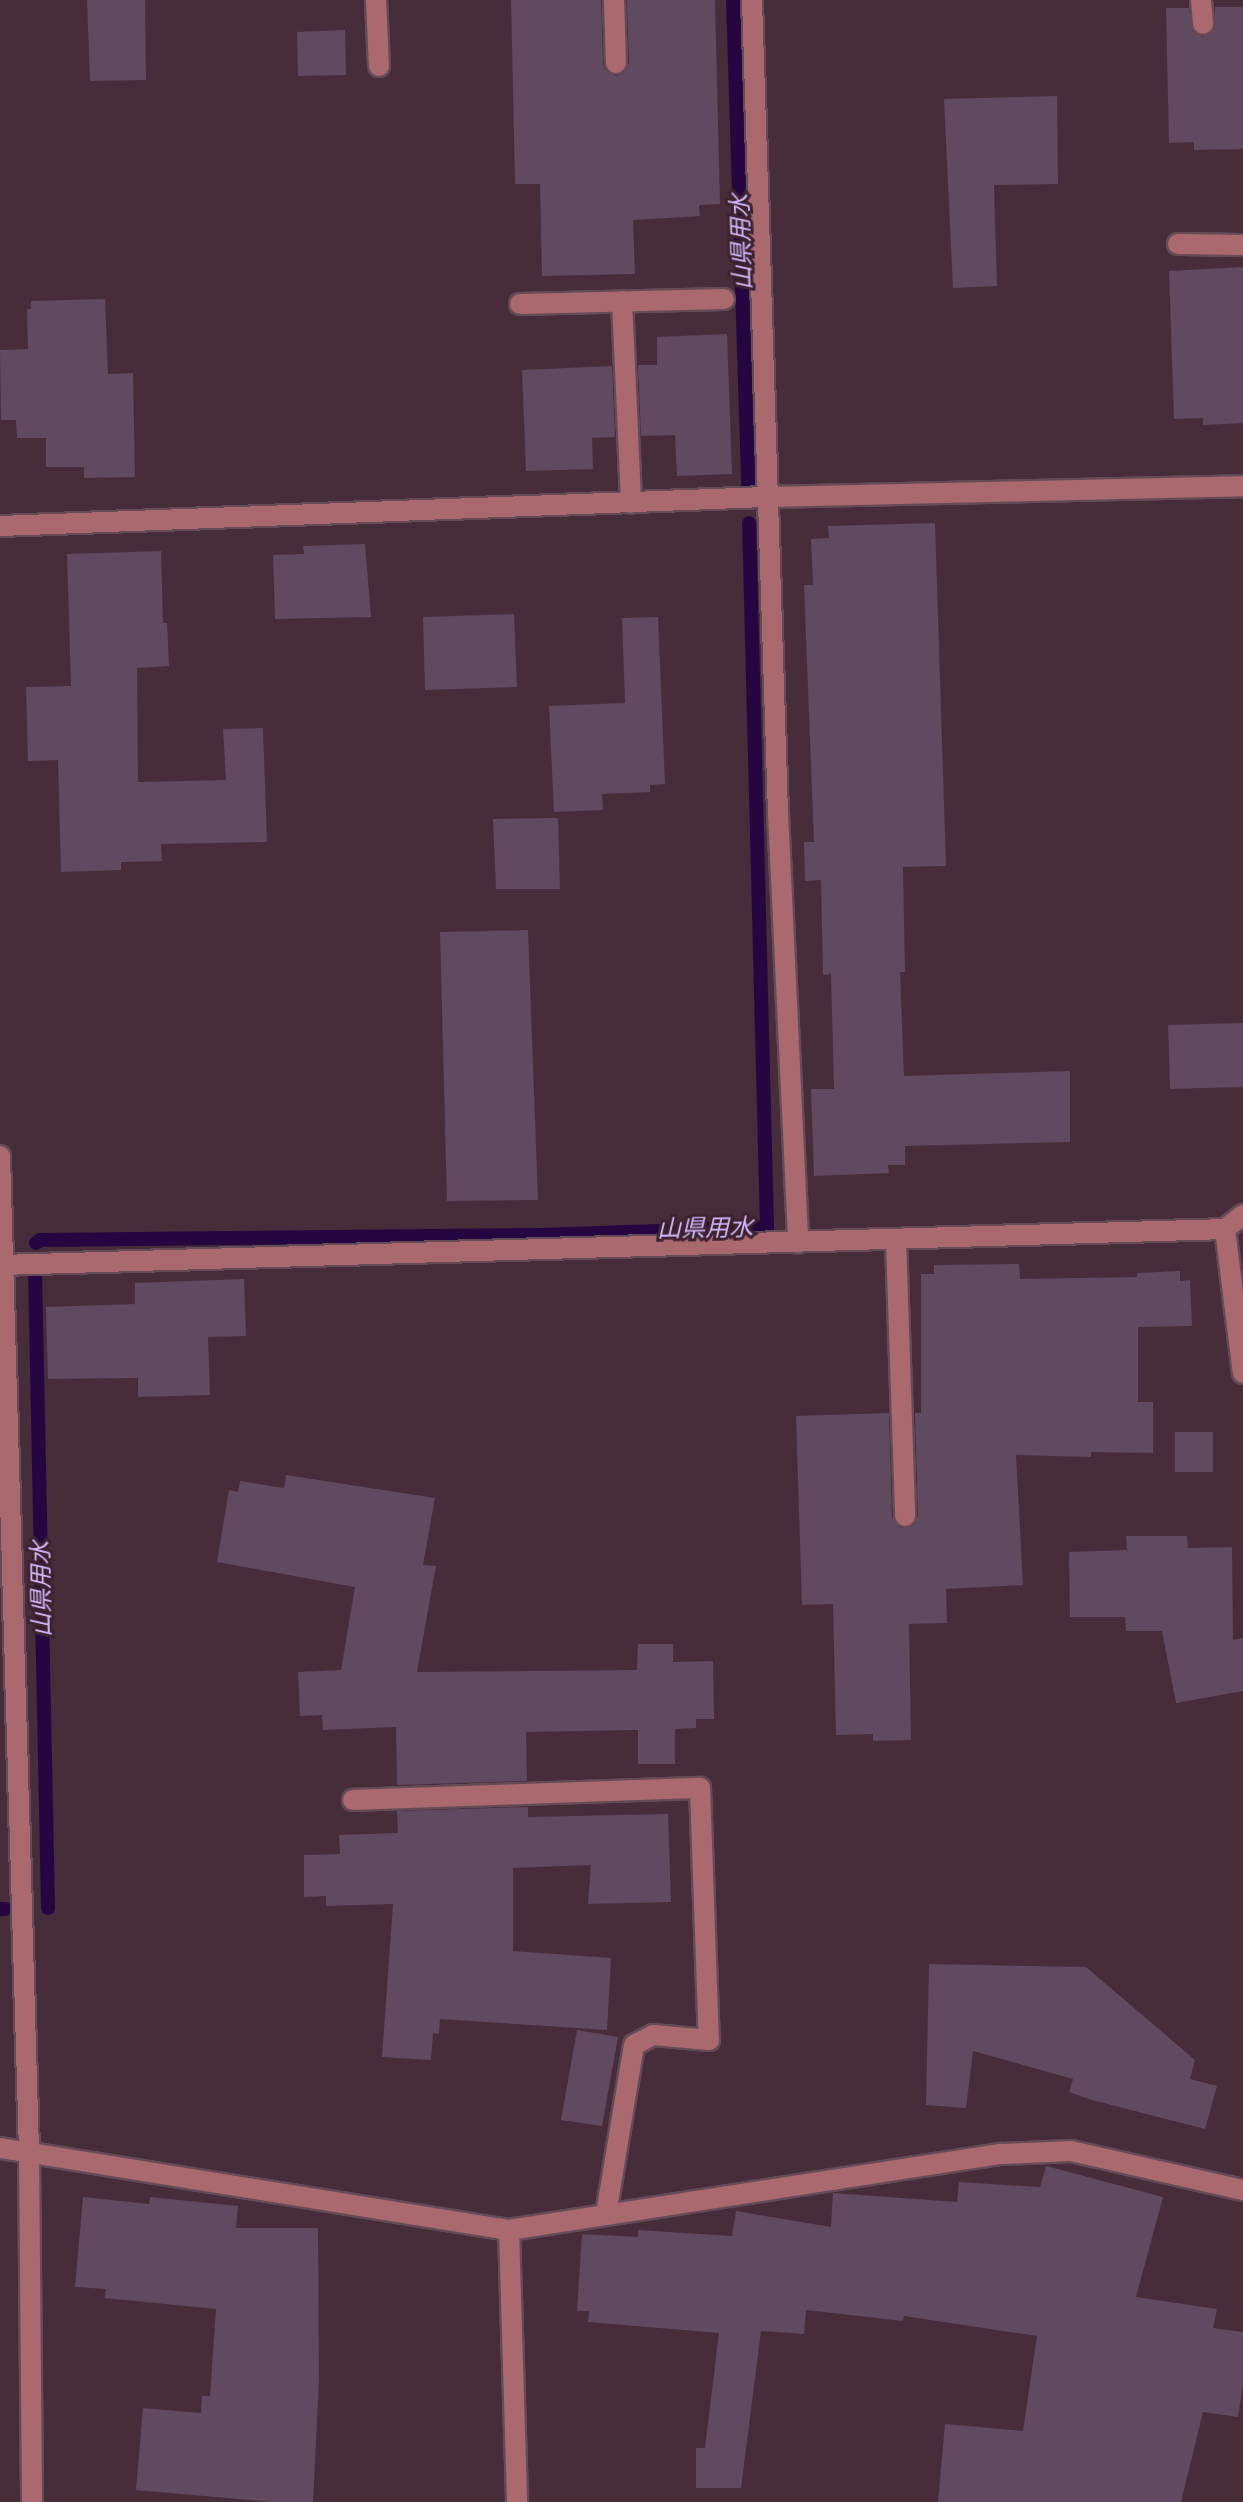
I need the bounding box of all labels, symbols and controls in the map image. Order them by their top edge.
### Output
water label: 山県用水 [725,194,757,290]
water label: 山県用水 [657,1213,753,1243]
water label: 山県用水 [26,1541,56,1637]

